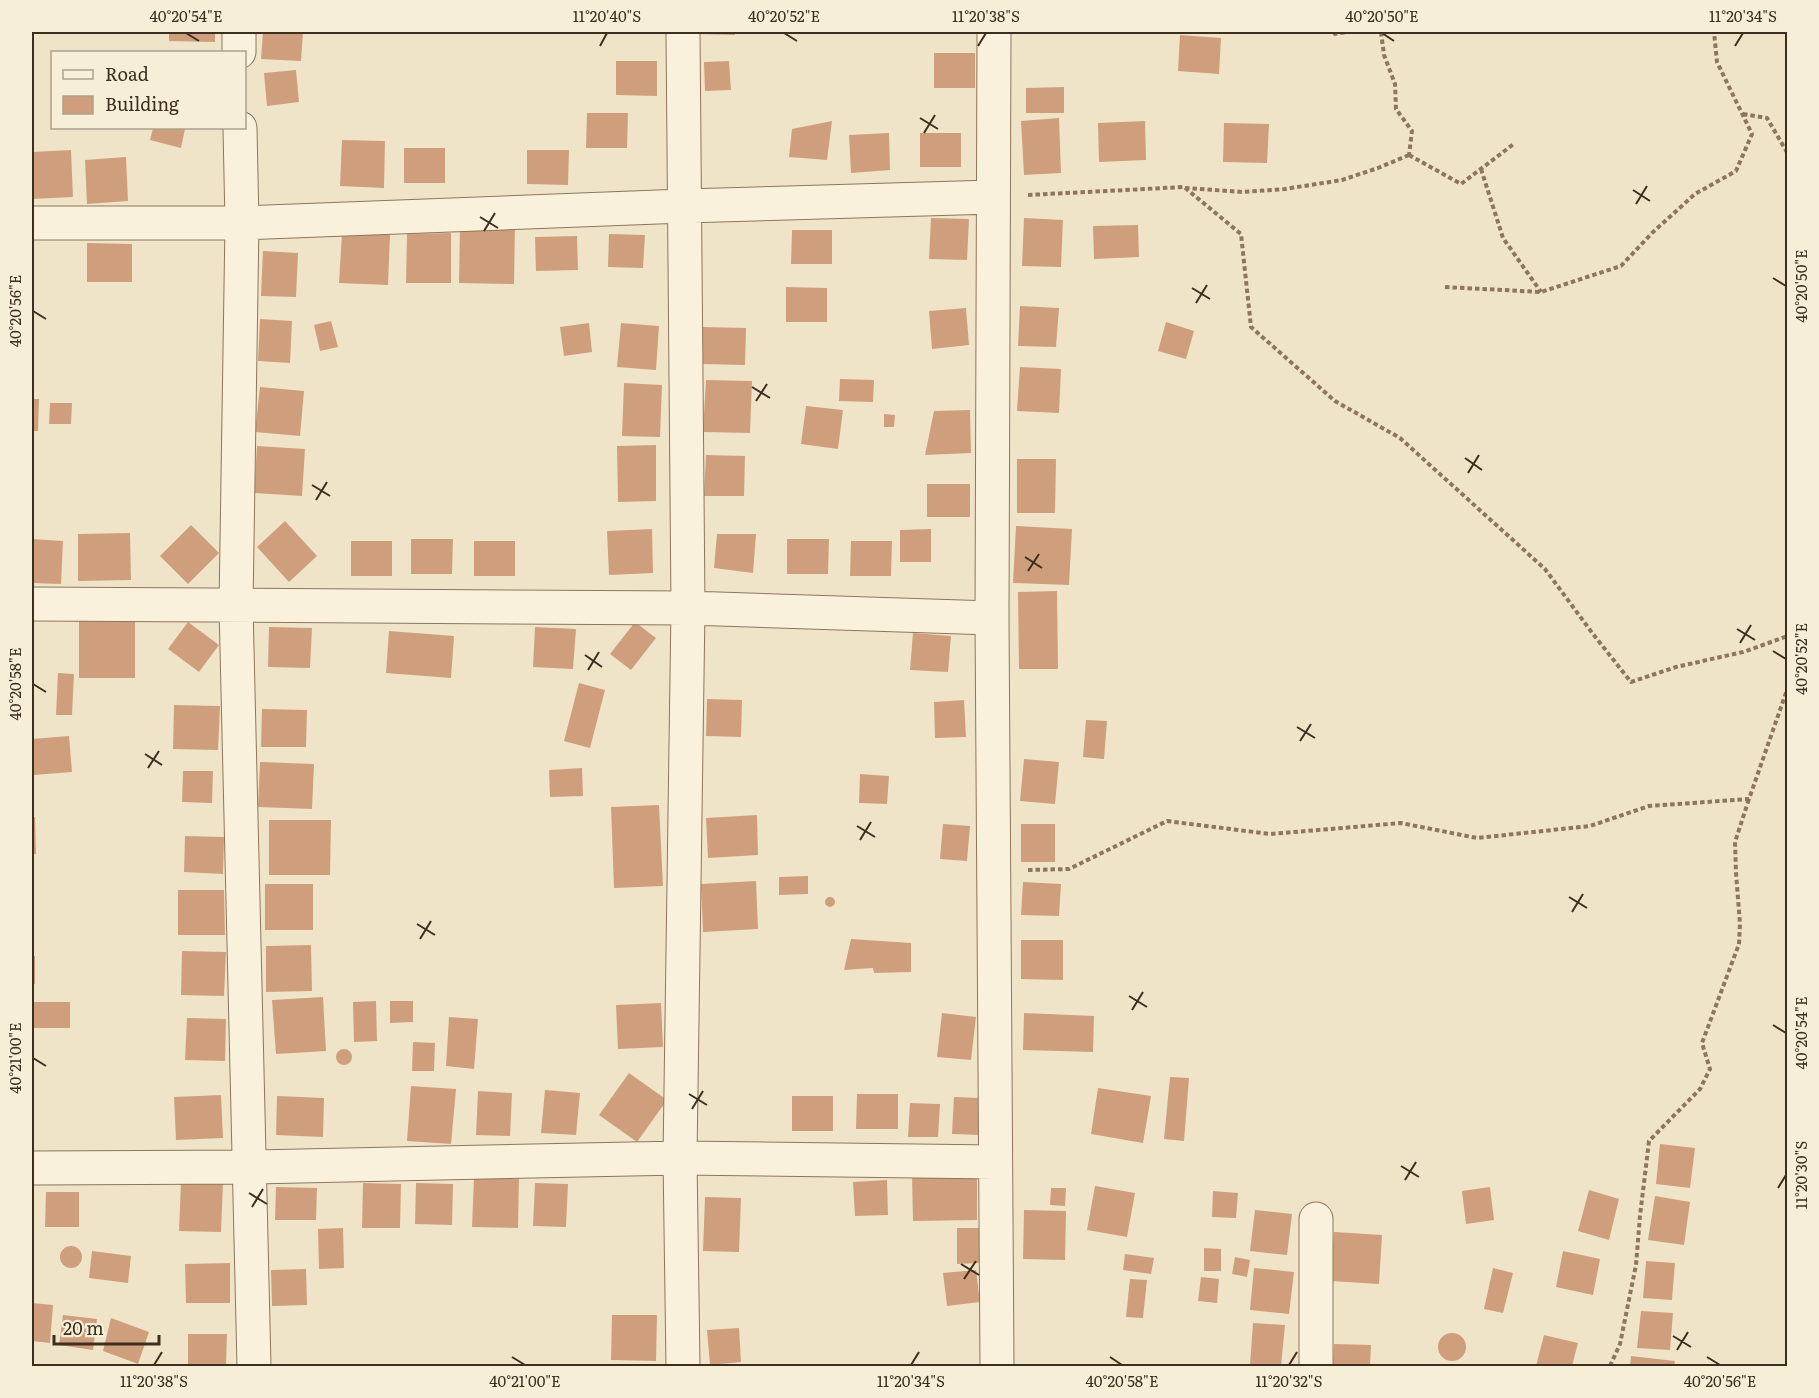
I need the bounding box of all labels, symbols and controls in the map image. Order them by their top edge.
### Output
text: 40°20'54"E [150,4,222,27]
text: 11°20'40"S [573,4,641,27]
text: 40°20'52"E [748,4,820,27]
text: 11°20'38"S [952,4,1020,27]
text: 40°20'50"E [1345,4,1419,27]
text: 11°20'34"S [1709,4,1777,27]
legend [51,51,246,129]
text: Road [105,60,149,87]
text: Building [105,90,180,117]
text: 40°20'50"E [1789,249,1812,323]
text: 40°20'56"E [3,275,26,347]
text: 40°20'52"E [1789,623,1812,695]
text: 40°20'58"E [3,648,26,720]
text: 40°20'54"E [1789,997,1812,1069]
text: 40°21'00"E [3,1022,26,1094]
text: 11°20'30"S [1789,1141,1812,1209]
scale bar [54,1308,159,1346]
text: 20 m [63,1314,104,1341]
text: 11°20'38"S [120,1369,188,1392]
text: 40°21'00"E [489,1369,561,1392]
text: 11°20'34"S [877,1369,945,1392]
text: 40°20'58"E [1086,1369,1158,1392]
text: 11°20'32"S [1256,1369,1323,1392]
text: 40°20'56"E [1684,1369,1756,1392]

